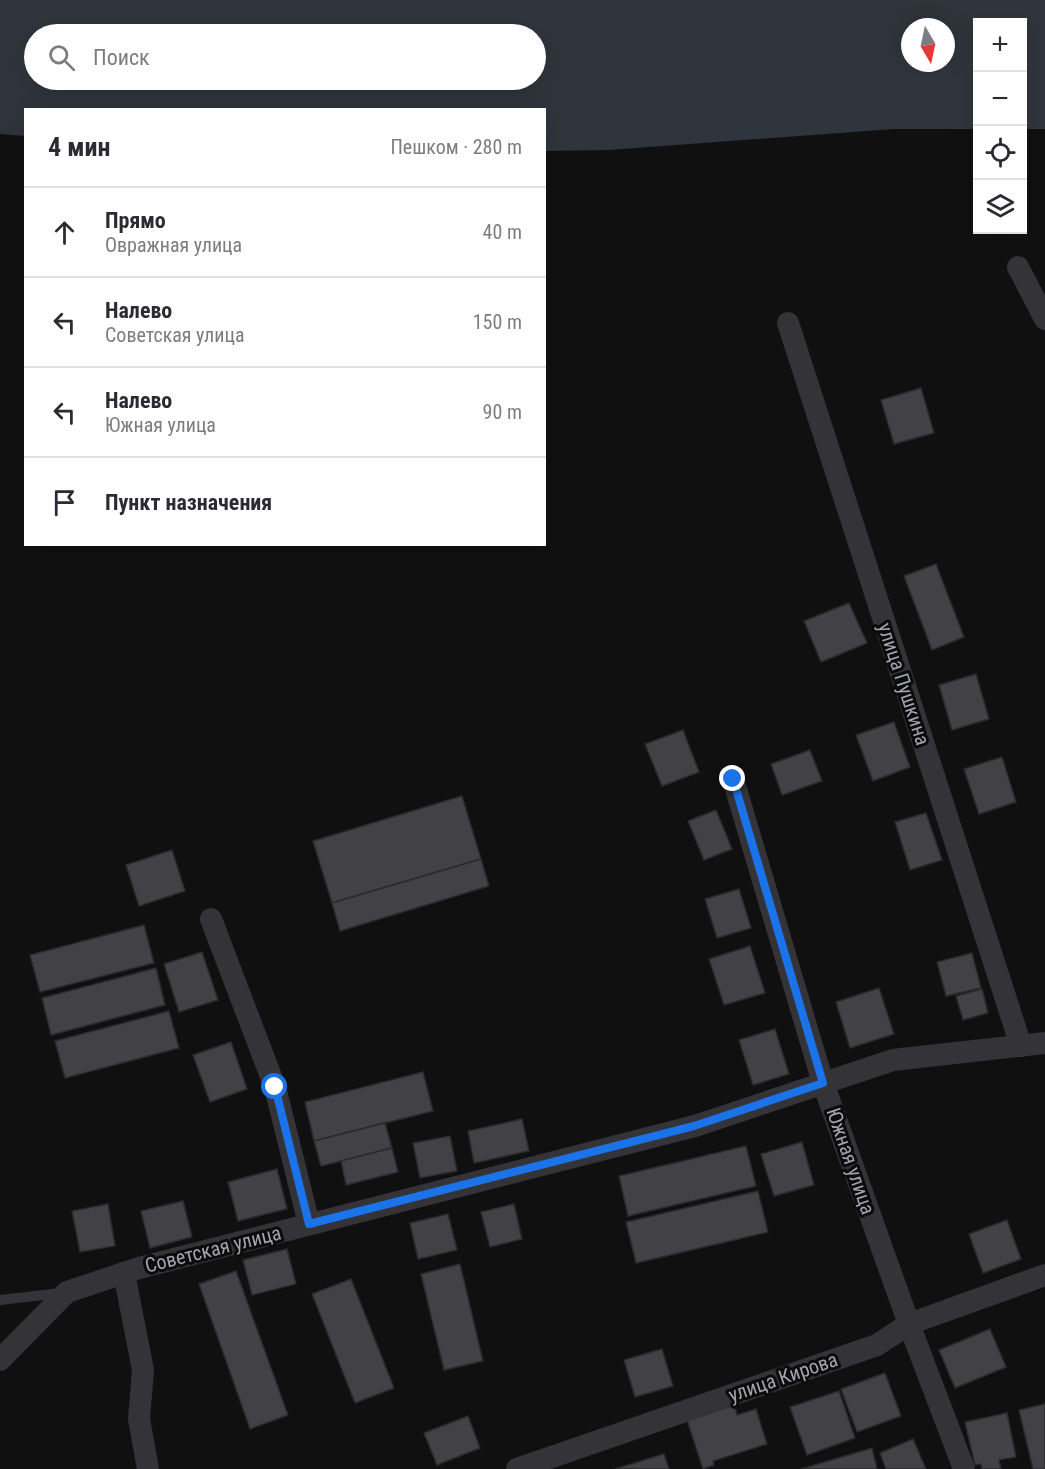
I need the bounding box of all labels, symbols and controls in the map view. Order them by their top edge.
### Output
north arrow [901,18,955,72]
map controls [973,18,1027,234]
button: + [973,18,1027,72]
search box [24,24,546,90]
icon: search [45,41,78,74]
text: Поиск [93,45,150,70]
button: − [973,72,1027,126]
button: locate [973,126,1027,180]
text: 4 мин [48,132,110,162]
text: Пешком · 280 m [390,135,522,159]
button: layers [973,180,1027,234]
text: Прямо [105,208,166,233]
icon: ahead [48,216,81,249]
text: 40 m [483,220,522,244]
text: Овражная улица [105,233,242,257]
text: Налево [105,298,172,323]
icon: left [48,306,81,339]
text: 150 m [473,310,522,334]
text: Советская улица [105,323,245,347]
text: Налево [105,388,172,413]
icon: left [48,396,81,429]
text: 90 m [483,400,522,424]
text: Южная улица [105,413,216,437]
icon: arrive [48,486,81,519]
text: Пункт назначения [105,490,272,515]
street label: улица Пушкина [873,620,935,748]
route end [719,765,745,791]
route start [261,1073,287,1099]
street label: Южная улица [822,1105,880,1217]
street label: Советская улица [142,1220,284,1278]
street label: улица Кирова [725,1347,841,1407]

